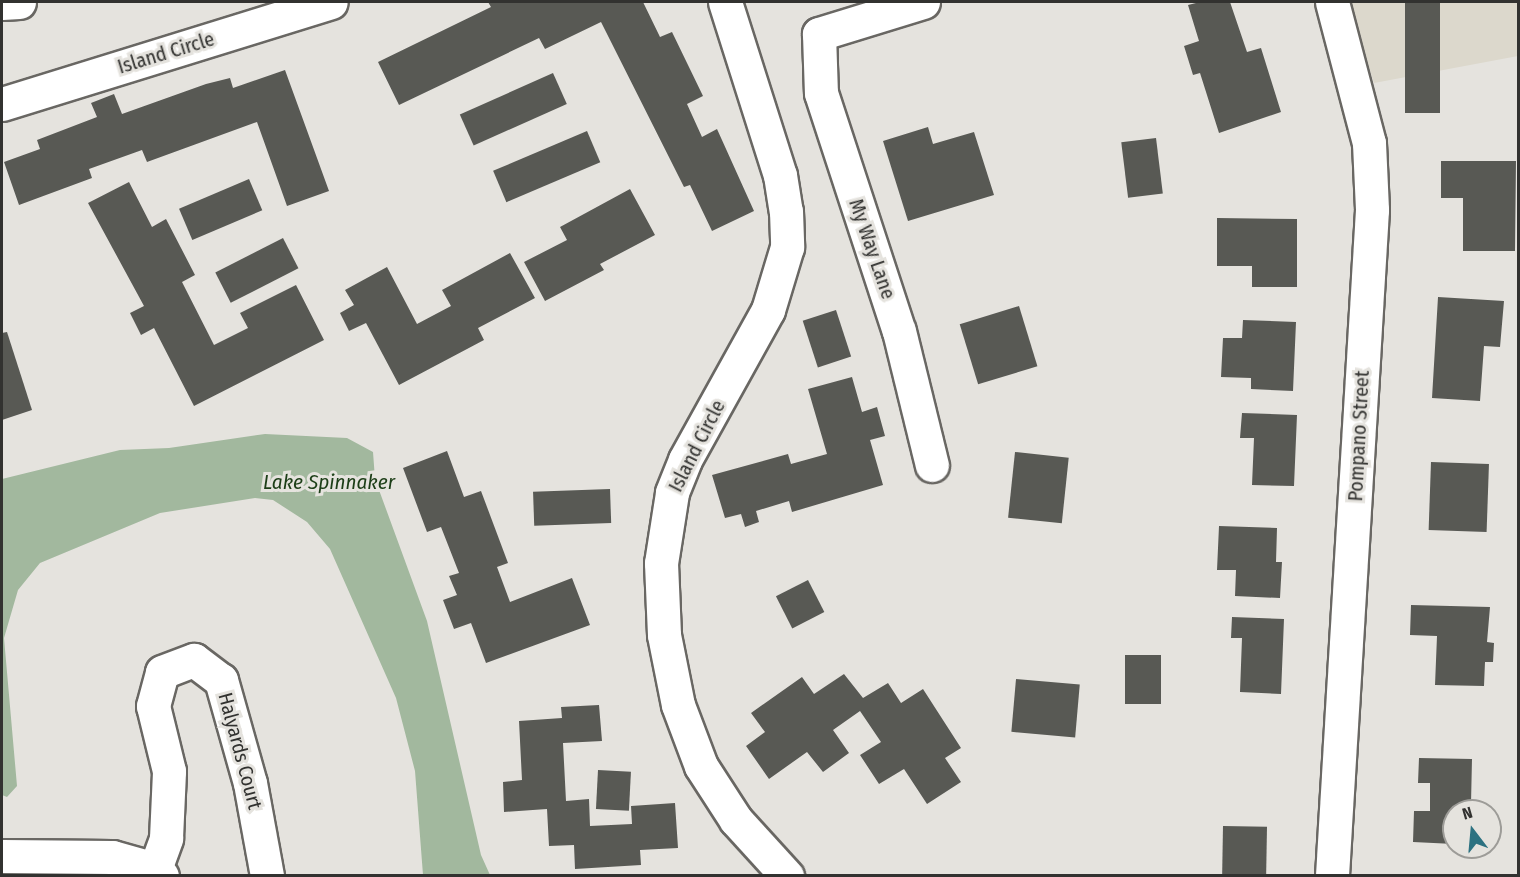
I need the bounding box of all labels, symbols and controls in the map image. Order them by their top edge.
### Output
street label: Island Circle [115,27,217,79]
street label: My Way Lane [844,196,900,302]
street label: Pompano Street [1344,370,1374,502]
street label: Island Circle [664,396,730,496]
water label: Lake Spinnaker [263,469,395,495]
street label: Halyards Court [213,690,267,812]
north arrow [1442,799,1502,859]
text: N [1460,803,1475,824]

